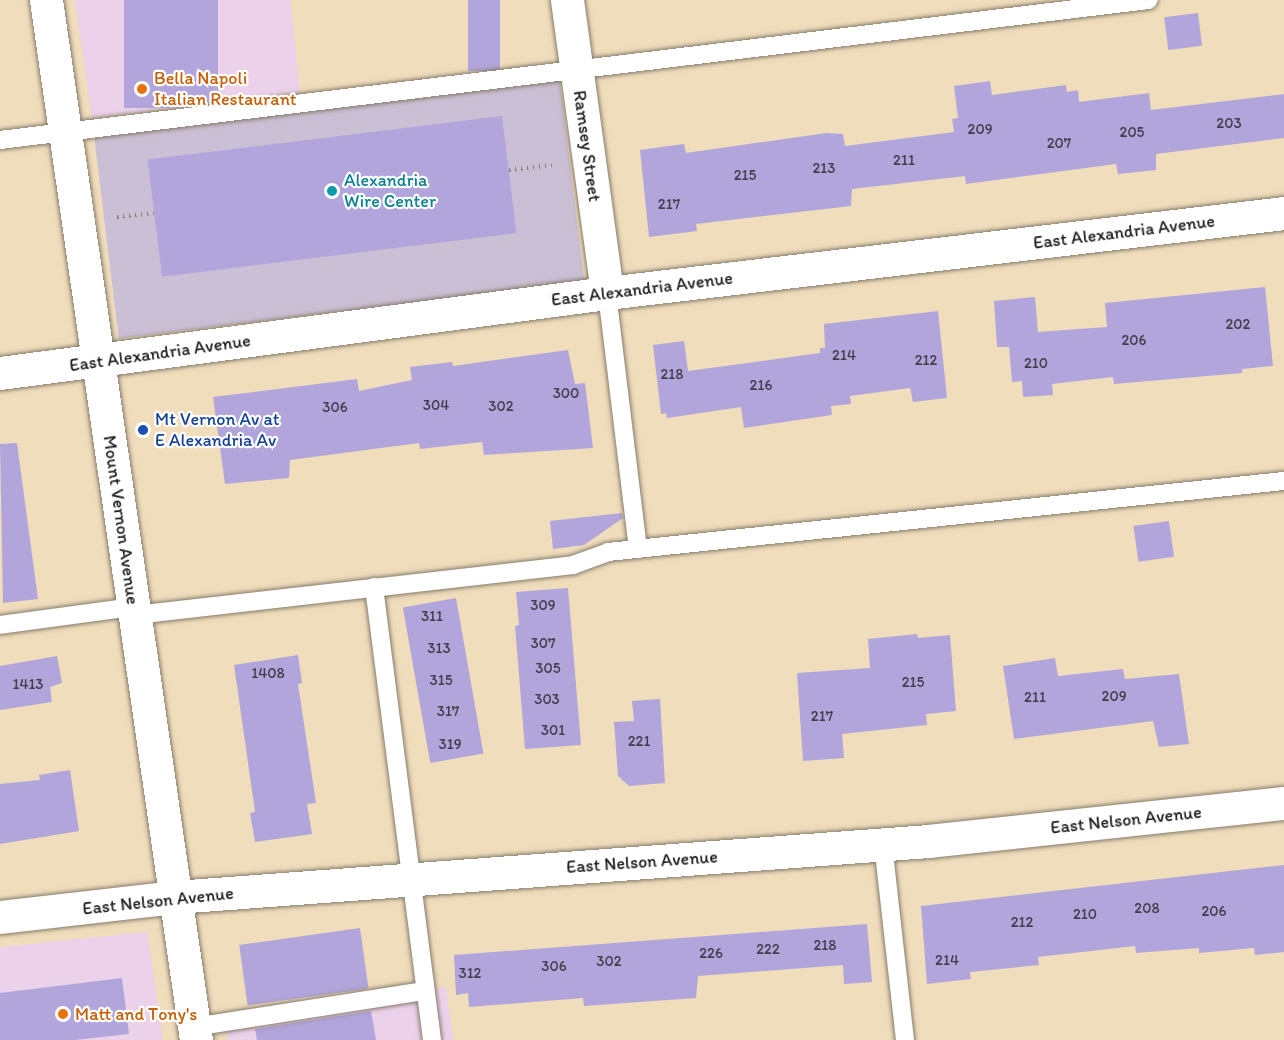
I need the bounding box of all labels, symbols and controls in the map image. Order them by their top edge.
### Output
place label: Bella Napoli Italian Restaurant [154,68,297,110]
marker: Bella Napoli Italian Restaurant [135,82,149,96]
street label: Ramsey Street [569,89,605,203]
house number: 203 [1216,115,1242,133]
house number: 209 [968,121,992,139]
house number: 205 [1119,124,1145,142]
house number: 207 [1047,135,1071,153]
house number: 211 [893,152,915,170]
house number: 213 [812,160,836,178]
house number: 215 [734,167,756,185]
place label: Alexandria Wire Center [344,170,437,213]
marker: Alexandria Wire Center [325,184,339,198]
house number: 217 [658,196,680,214]
street label: East Alexandria Avenue [1032,210,1216,254]
street label: East Alexandria Avenue [550,267,734,311]
house number: 202 [1225,316,1251,334]
street label: East Alexandria Avenue [68,330,252,376]
house number: 206 [1121,332,1147,350]
house number: 214 [832,347,856,365]
house number: 212 [915,352,937,370]
house number: 210 [1024,355,1048,373]
house number: 218 [660,366,684,384]
house number: 216 [750,377,772,395]
house number: 300 [553,385,579,403]
house number: 304 [423,397,449,415]
house number: 302 [488,398,514,416]
house number: 306 [322,399,348,417]
place label: Mt Vernon Av at E Alexandria Av [155,409,278,452]
marker: Mt Vernon Av at E Alexandria Av [136,423,150,437]
street label: Mount Vernon Avenue [99,435,143,605]
house number: 309 [530,597,556,615]
house number: 311 [421,608,443,626]
house number: 307 [531,635,555,653]
house number: 313 [427,640,451,658]
house number: 305 [535,660,561,678]
house number: 1408 [251,665,285,683]
house number: 315 [429,672,453,690]
house number: 215 [902,674,924,692]
house number: 1413 [12,676,44,694]
house number: 209 [1102,688,1126,706]
house number: 211 [1024,689,1046,707]
house number: 303 [534,691,560,709]
house number: 317 [437,703,459,721]
house number: 217 [811,708,833,726]
house number: 301 [541,722,565,740]
house number: 221 [628,733,650,751]
house number: 319 [439,736,461,754]
street label: East Nelson Avenue [1049,801,1203,839]
street label: East Nelson Avenue [566,846,718,878]
street label: East Nelson Avenue [81,882,235,920]
house number: 208 [1134,900,1160,918]
house number: 206 [1201,903,1227,921]
house number: 210 [1073,906,1097,924]
house number: 212 [1011,914,1033,932]
house number: 218 [813,937,837,955]
house number: 222 [756,941,780,959]
house number: 226 [699,945,723,963]
house number: 214 [935,952,959,970]
house number: 302 [596,953,622,971]
house number: 306 [541,958,567,976]
house number: 312 [458,965,482,983]
place label: Matt and Tony's [75,1003,196,1025]
marker: Matt and Tony's [56,1007,70,1021]

